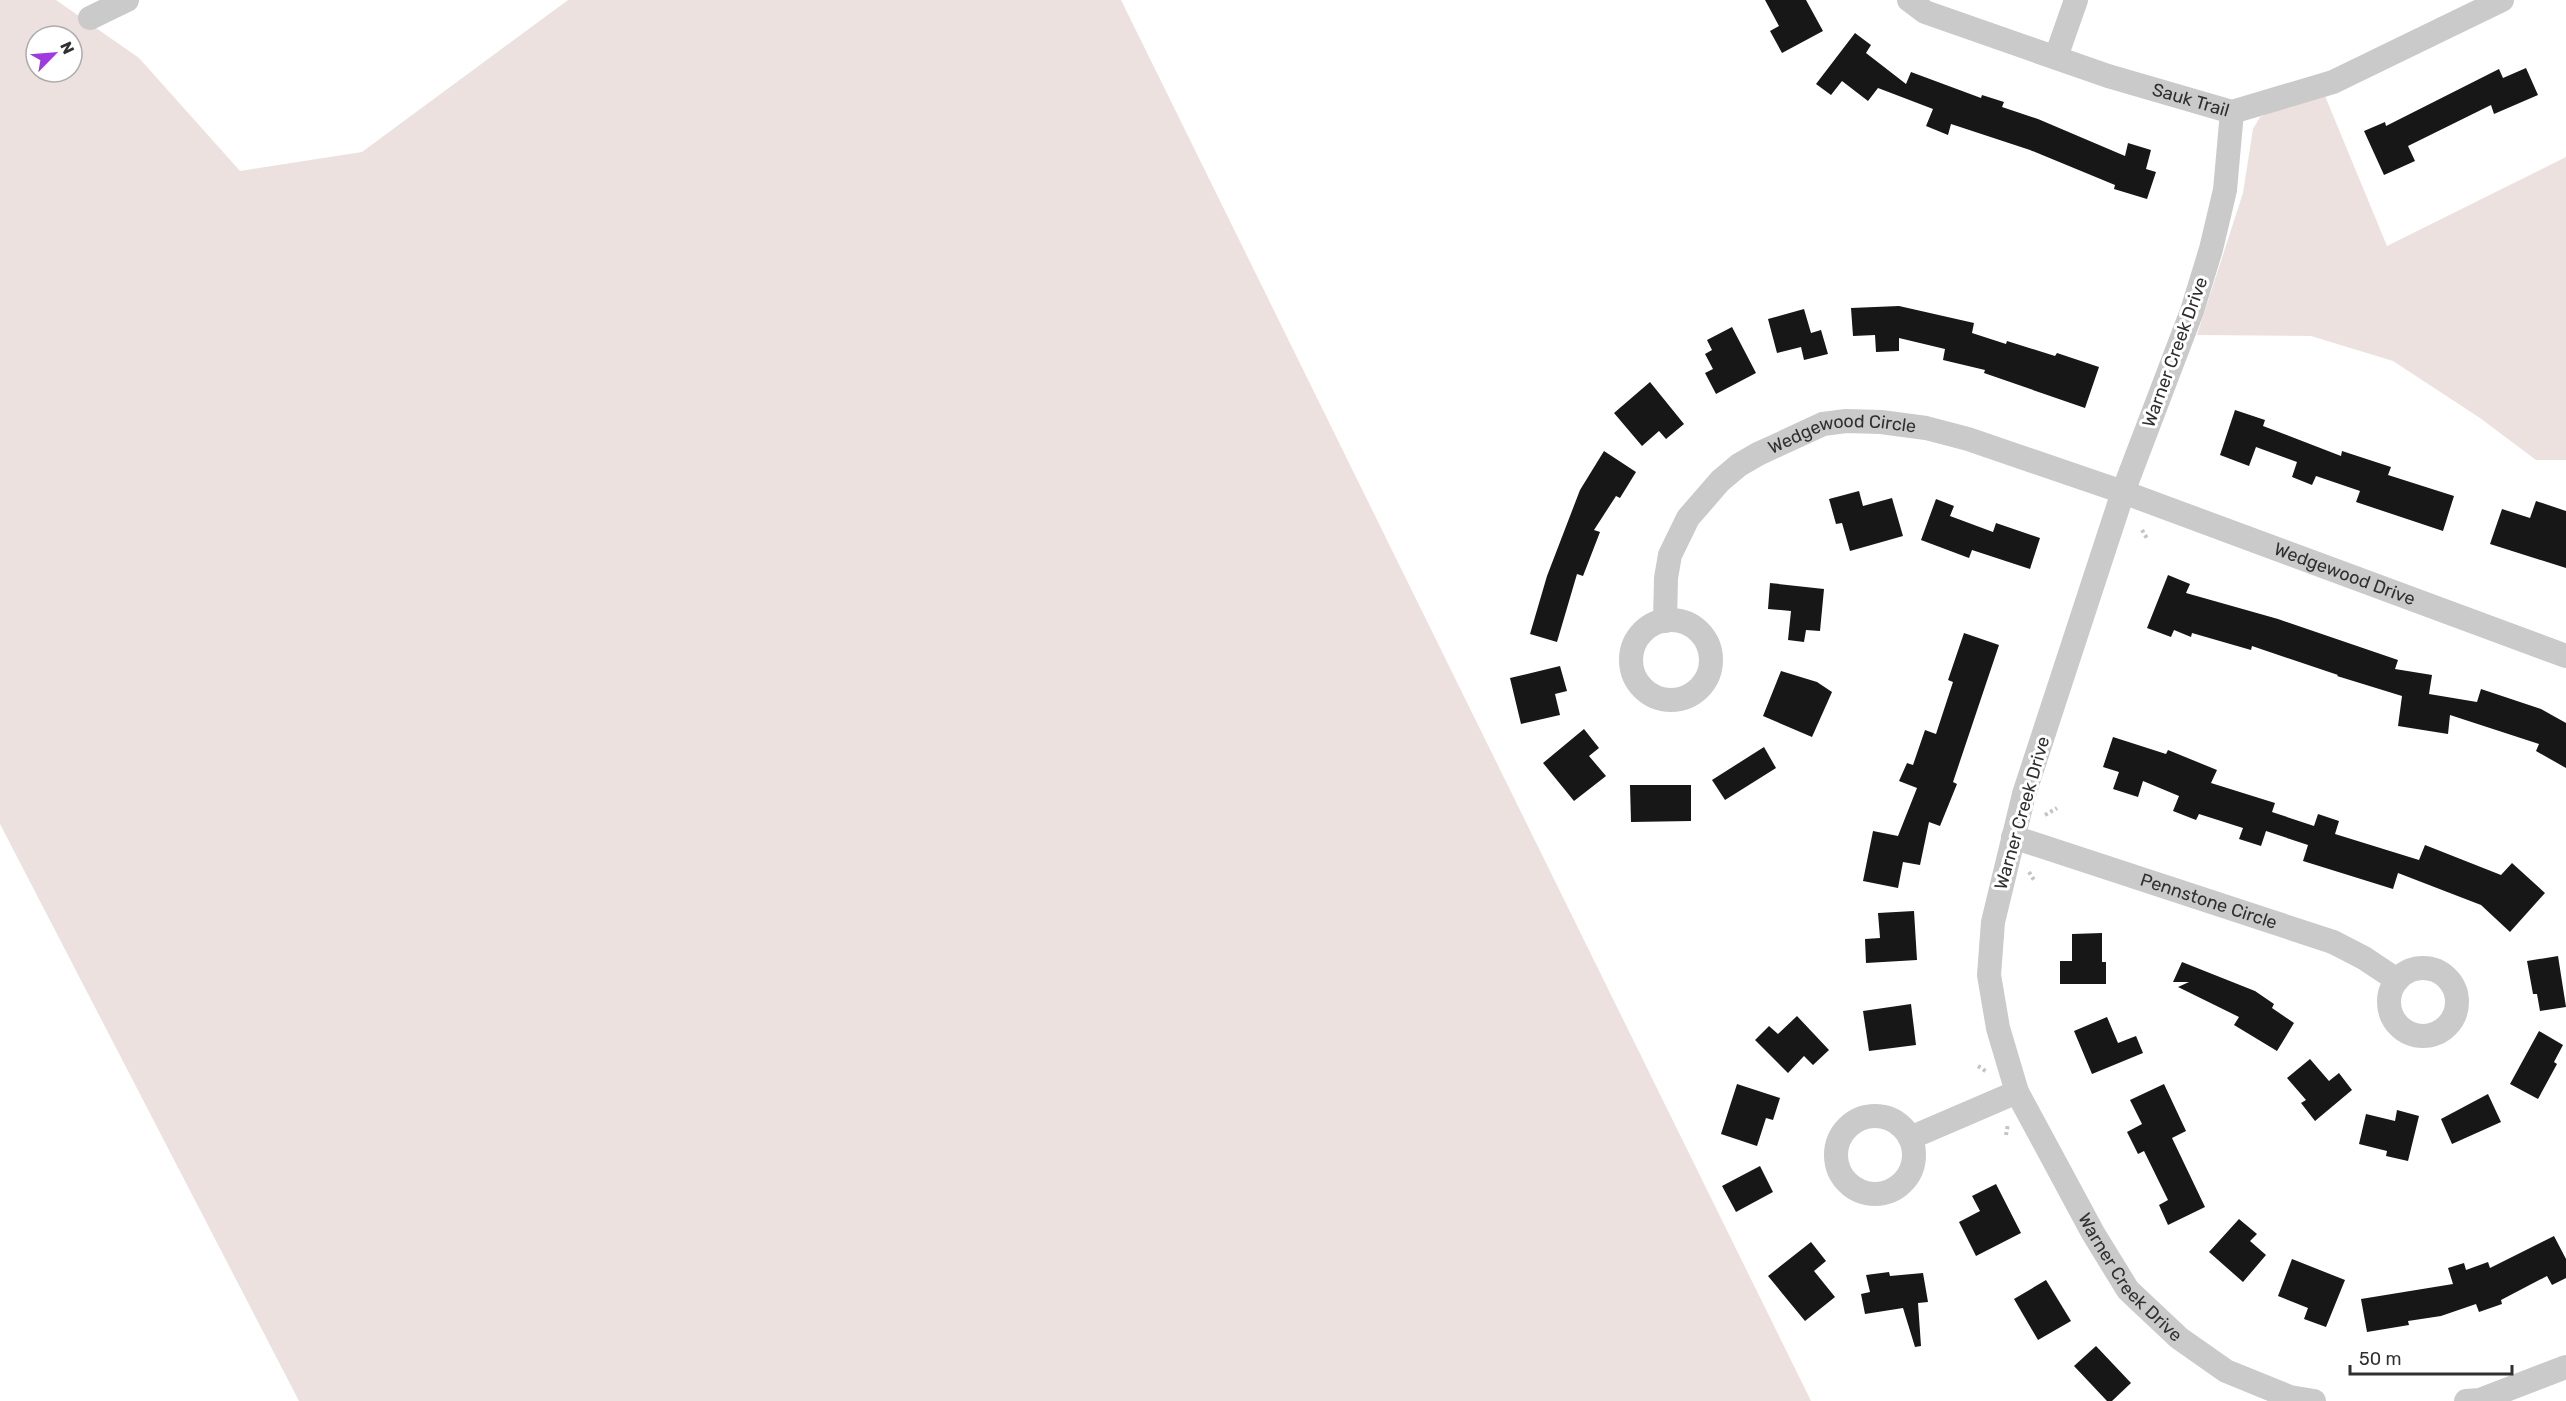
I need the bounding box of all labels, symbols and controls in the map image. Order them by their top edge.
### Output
north arrow [24,24,84,84]
text: N [56,39,78,57]
street label: Sauk Trail [2150,78,2232,122]
street label: Warner Creek Drive [2138,274,2212,430]
street label: Wedgewood Circle [1765,410,1918,459]
street label: Wedgewood Drive [2271,538,2418,610]
street label: Warner Creek Drive [1990,734,2054,892]
street label: Pennstone Circle [2137,869,2280,934]
street label: Warner Creek Drive [2073,1209,2187,1346]
scale bar [2350,1338,2512,1376]
text: 50 m [2359,1348,2402,1370]

